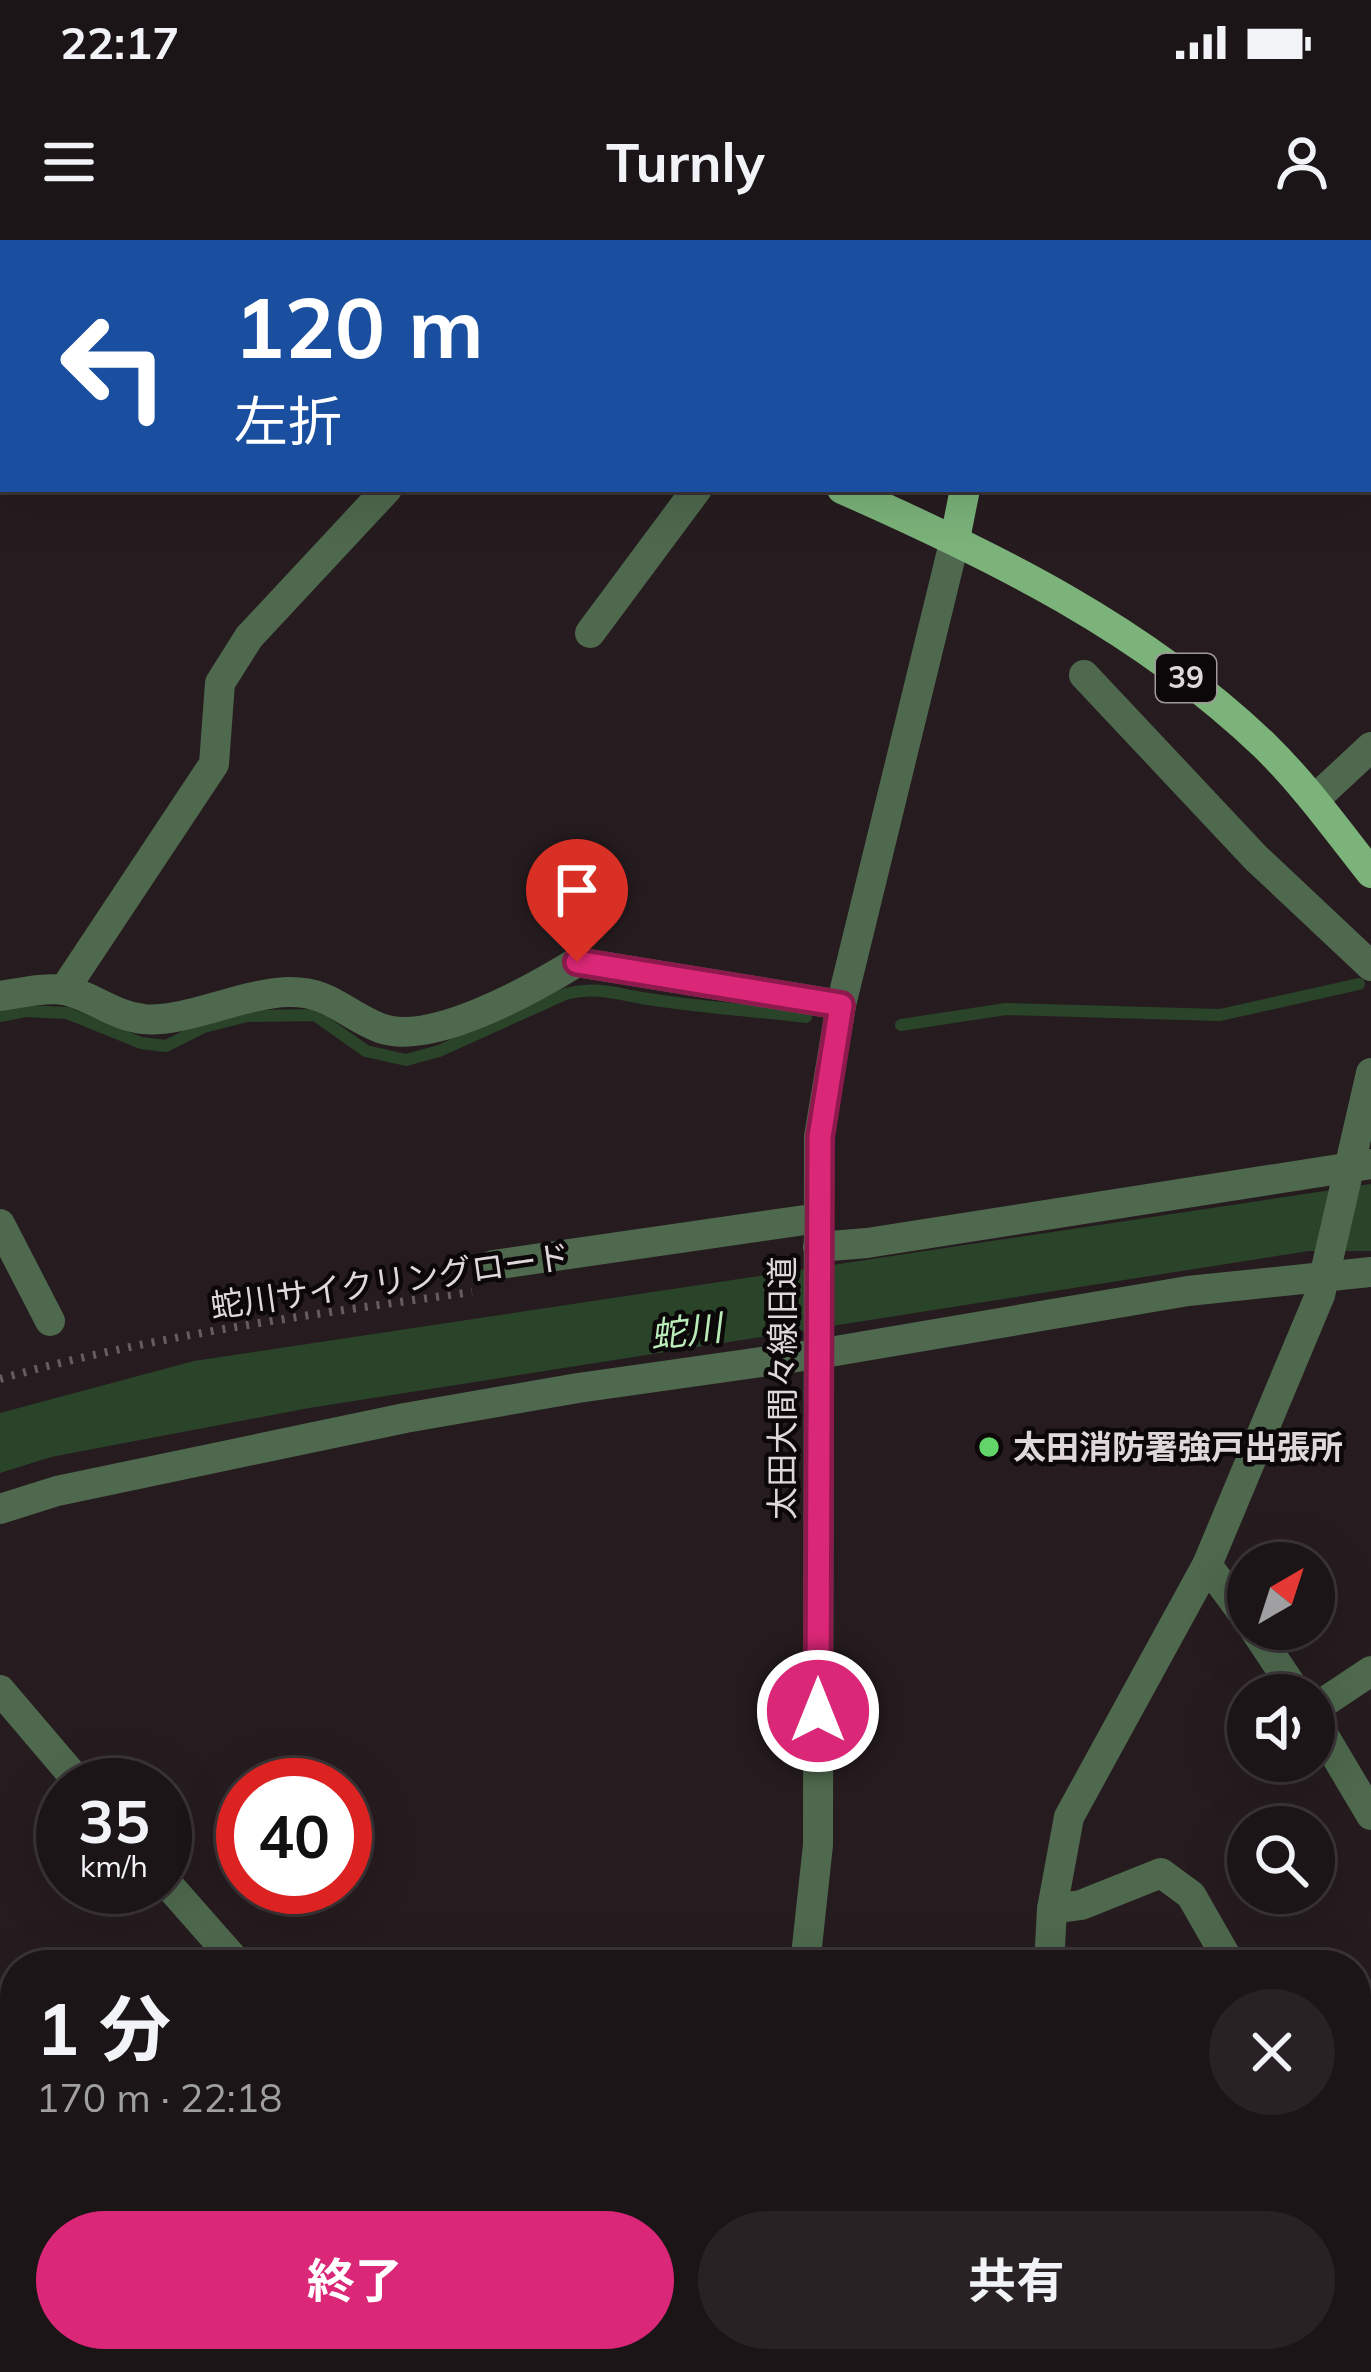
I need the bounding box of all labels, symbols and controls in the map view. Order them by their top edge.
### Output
text: 22:17 [60,14,179,70]
text: Turnly [606,128,765,196]
icon: menu [36,129,102,195]
icon: person [1269,129,1335,195]
text: 120 m [234,274,484,379]
icon: left [36,288,192,444]
text: 左折 [234,387,342,455]
road number: 39 [1156,654,1216,702]
pin [526,839,628,962]
icon: arrive [544,857,610,923]
street label: 蛇川サイクリングロード [208,1235,572,1326]
street label: 太田大間々線旧道 [761,1256,802,1520]
water label: 蛇川 [647,1303,728,1357]
place label: 太田消防署強戸出張所 [1013,1426,1343,1467]
marker: 太田消防署強戸出張所 [976,1434,1002,1460]
north arrow [1227,1542,1335,1650]
map controls [1227,1542,1335,1914]
position arrow [755,1648,881,1774]
button: sound [1227,1674,1335,1782]
speed limit sign: 40 [216,1758,372,1914]
text: 35 [78,1783,150,1858]
button: search [1227,1806,1335,1914]
text: km/h [80,1847,148,1885]
text: 1 分 [36,1983,171,2073]
button: close [1209,1989,1335,2115]
text: 170 m · 22:18 [36,2073,282,2122]
button: 終了 [36,2211,674,2349]
button: 共有 [698,2211,1335,2349]

